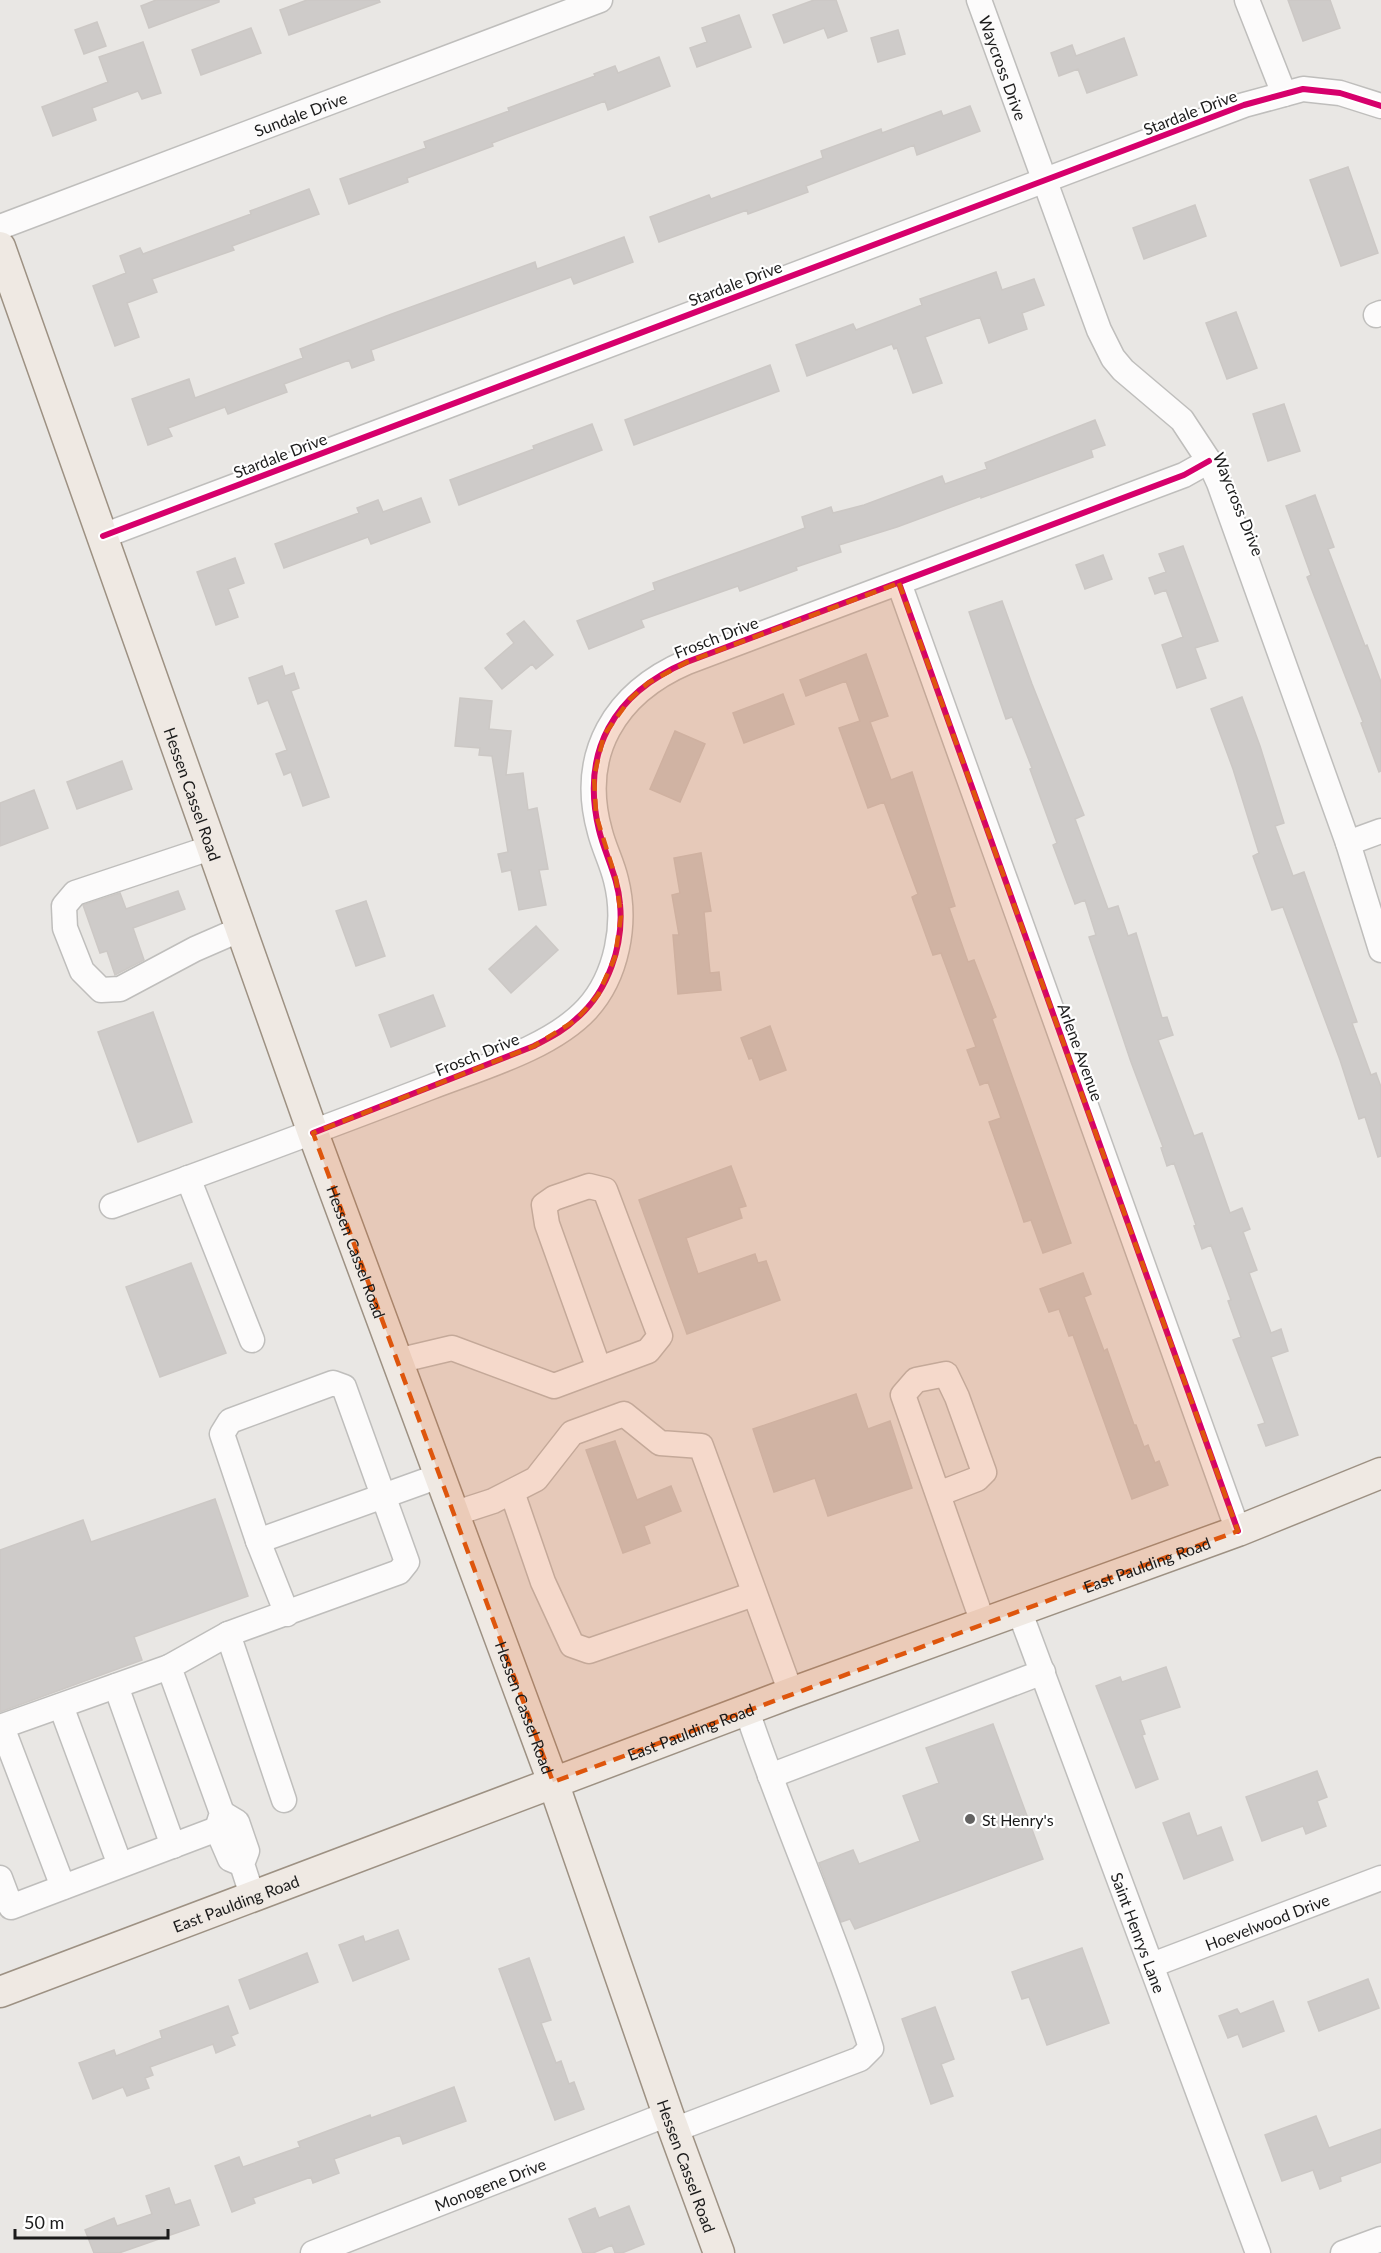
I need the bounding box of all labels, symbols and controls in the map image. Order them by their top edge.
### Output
street label: Waycross Drive [976,13,1031,123]
street label: Stardale Drive [1140,85,1240,139]
street label: Sundale Drive [251,87,349,140]
street label: Stardale Drive [685,256,785,310]
street label: Stardale Drive [230,428,330,482]
street label: Waycross Drive [1210,450,1268,558]
street label: Frosch Drive [671,612,761,662]
street label: Hessen Cassel Road [161,725,226,863]
street label: Arlene Avenue [1054,1000,1108,1104]
street label: Frosch Drive [432,1029,522,1079]
street label: Hessen Cassel Road [324,1182,390,1321]
street label: East Paulding Road [1081,1532,1213,1596]
street label: Hessen Cassel Road [492,1638,559,1776]
street label: East Paulding Road [624,1699,756,1764]
place label: St Henry's [982,1810,1054,1829]
marker: St Henry's [963,1812,977,1826]
street label: East Paulding Road [170,1870,302,1935]
street label: Saint Henrys Lane [1108,1870,1170,1995]
street label: Hoevelwood Drive [1202,1889,1332,1954]
street label: Hessen Cassel Road [654,2097,720,2235]
street label: Monogene Drive [432,2153,548,2214]
scale bar [15,2202,168,2240]
text: 50 m [24,2211,64,2233]

